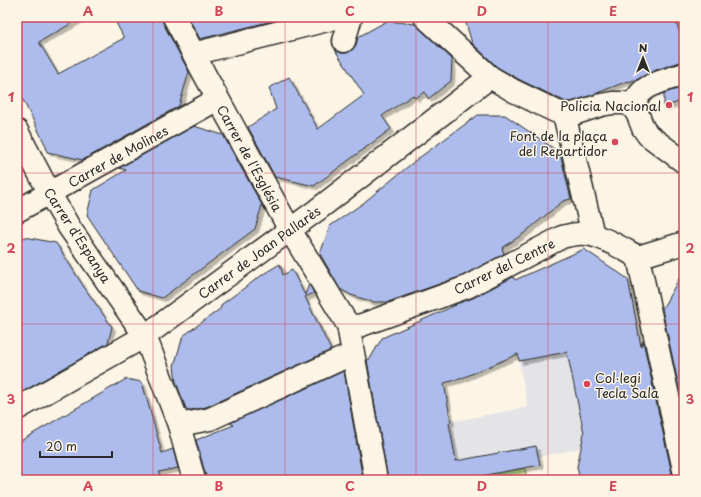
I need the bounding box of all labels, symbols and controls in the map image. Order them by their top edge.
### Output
text: A [83,1,93,20]
text: B [215,1,224,20]
text: C [345,1,355,20]
text: D [477,1,487,20]
text: E [609,1,617,20]
north arrow [623,38,663,78]
text: N [639,39,648,56]
text: 1 [8,87,14,106]
text: 1 [687,87,693,106]
place label: Policia Nacional [560,96,661,115]
marker: Policia Nacional [664,100,674,110]
street label: Carrer de l'Església [213,101,287,215]
street label: Carrer de Molines [65,121,172,191]
place label: Font de la plaça del Repartidor [510,126,607,160]
marker: Font de la plaça del Repartidor [610,137,620,147]
street label: Carrer d'Espanya [40,184,116,287]
street label: Carrer de Joan Pallarès [194,201,324,303]
street label: Carrer del Centre [450,233,558,299]
text: 2 [6,238,16,257]
text: 2 [685,238,695,257]
place label: Col·legi Tecla Sala [595,368,660,402]
marker: Col·legi Tecla Sala [582,379,592,389]
text: 3 [7,389,16,408]
text: 3 [686,389,695,408]
scale bar [40,433,112,459]
text: 20 m [46,437,77,455]
text: A [83,476,93,495]
text: B [215,476,224,495]
text: C [345,476,355,495]
text: D [477,476,487,495]
text: E [609,476,617,495]

